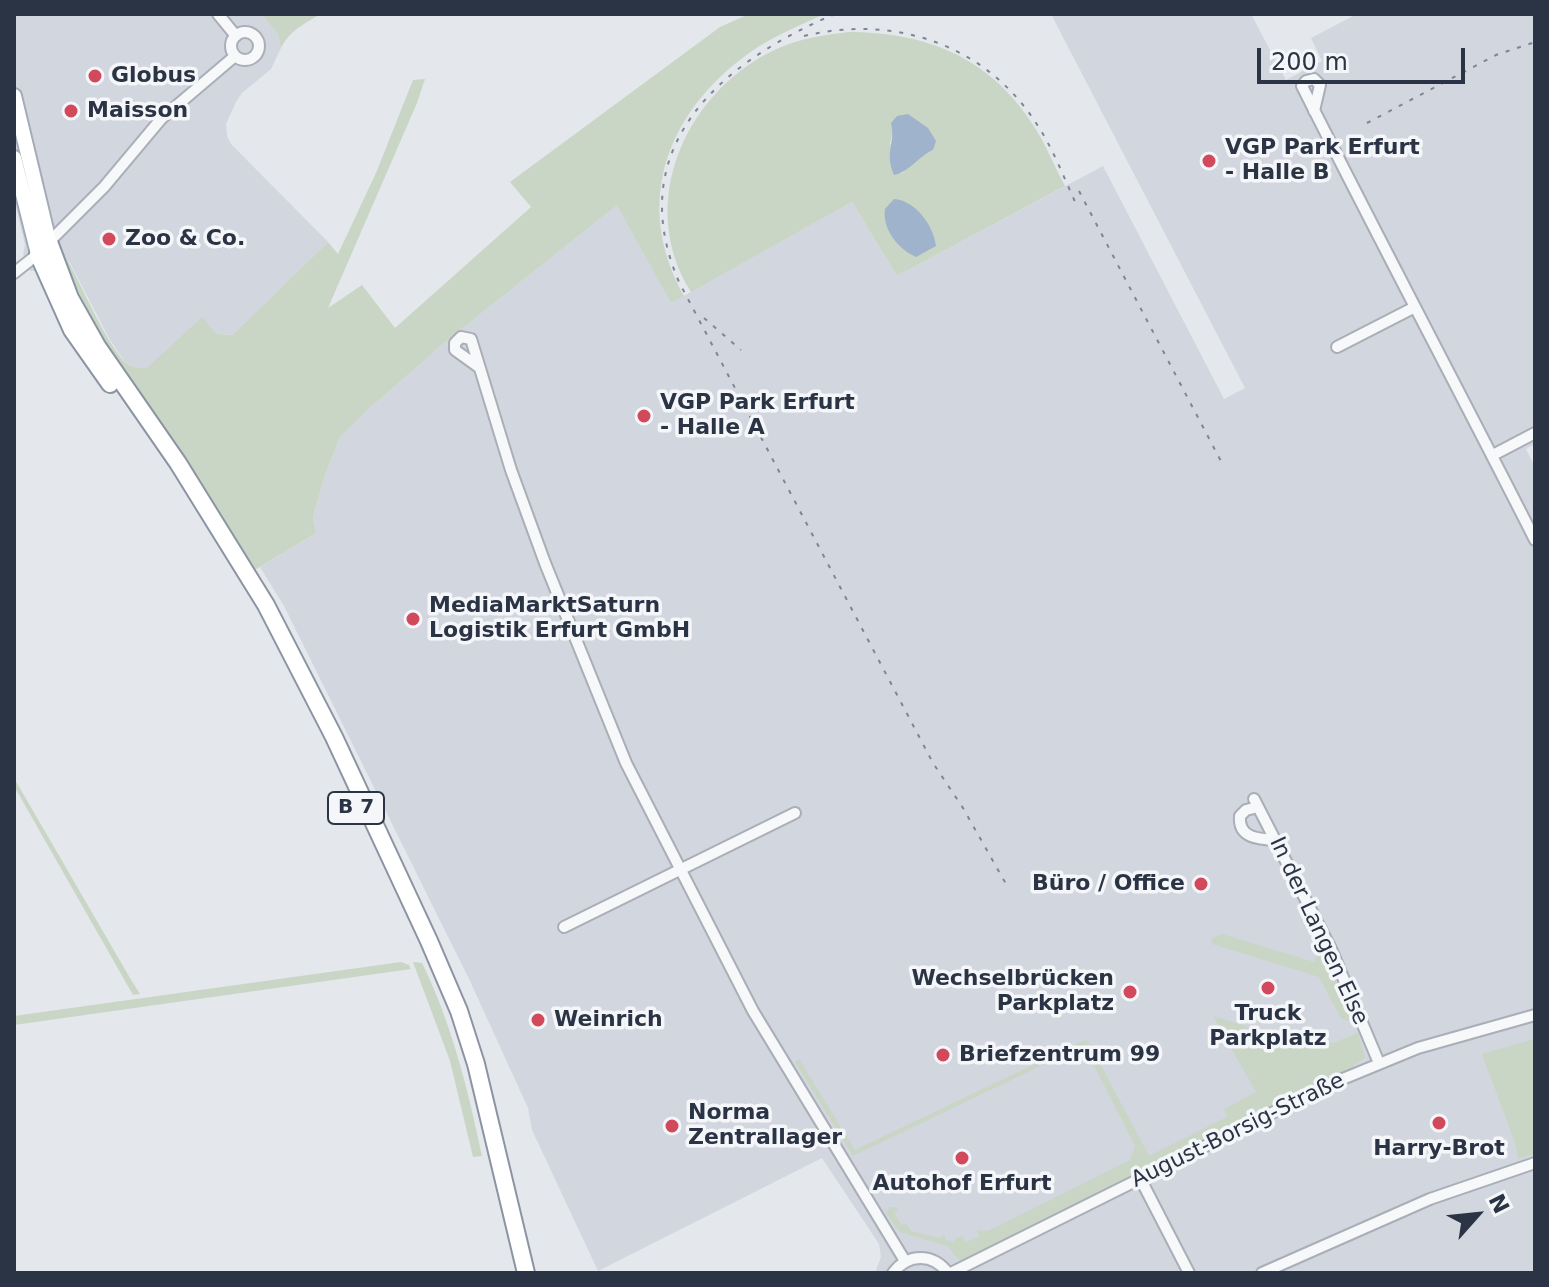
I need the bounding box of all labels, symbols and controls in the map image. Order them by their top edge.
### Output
scale bar [1261,32,1469,82]
text: 200 m [1271,48,1348,76]
place label: Globus [111,63,196,89]
marker: Globus [86,67,104,85]
place label: Maisson [87,98,188,124]
marker: Maisson [62,102,80,120]
place label: VGP Park Erfurt - Halle B [1225,135,1420,186]
marker: VGP Park Erfurt - Halle B [1200,152,1218,170]
place label: Zoo & Co. [125,226,245,252]
marker: Zoo & Co. [100,230,118,248]
place label: VGP Park Erfurt - Halle A [660,390,855,442]
marker: VGP Park Erfurt - Halle A [635,407,653,425]
place label: MediaMarktSaturn Logistik Erfurt GmbH [429,593,690,644]
marker: MediaMarktSaturn Logistik Erfurt GmbH [404,610,422,628]
road number: B 7 [328,792,384,824]
street label: In der Langen Else [1263,833,1373,1029]
place label: Büro / Office [1032,871,1185,897]
marker: Büro / Office [1192,875,1210,893]
place label: Wechselbrücken Parkplatz [911,966,1114,1018]
marker: Truck Parkplatz [1259,979,1277,997]
marker: Wechselbrücken Parkplatz [1121,983,1139,1001]
place label: Truck Parkplatz [1209,1001,1327,1052]
place label: Weinrich [554,1007,663,1033]
marker: Weinrich [529,1011,547,1029]
place label: Briefzentrum 99 [959,1042,1160,1068]
marker: Briefzentrum 99 [934,1046,952,1064]
street label: August-Borsig-Straße [1127,1068,1349,1194]
place label: Norma Zentrallager [688,1100,842,1152]
marker: Harry-Brot [1430,1114,1448,1132]
marker: Norma Zentrallager [663,1117,681,1135]
place label: Harry-Brot [1373,1136,1505,1162]
marker: Autohof Erfurt [953,1149,971,1167]
place label: Autohof Erfurt [873,1171,1051,1197]
north arrow [1437,1175,1517,1255]
text: N [1484,1190,1514,1218]

